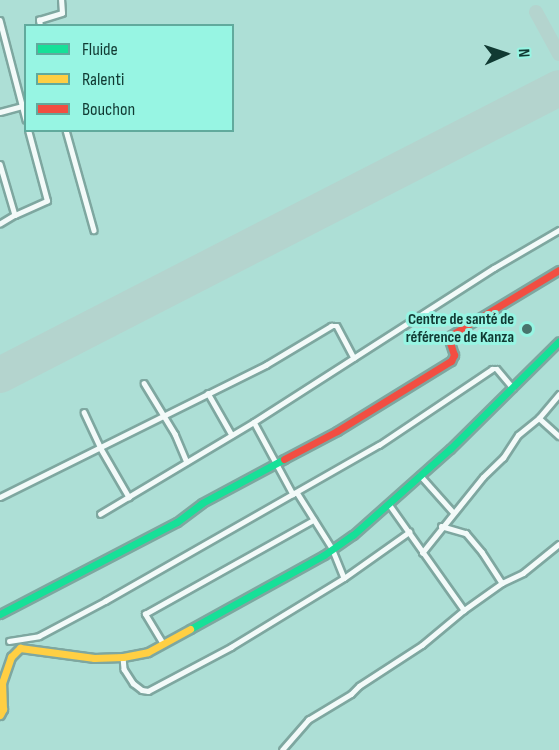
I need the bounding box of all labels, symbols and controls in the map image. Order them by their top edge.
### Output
legend [24,24,234,132]
north arrow [475,24,535,84]
text: Fluide [82,39,118,60]
text: N [514,48,533,58]
text: Ralenti [82,69,124,90]
text: Bouchon [82,99,135,120]
place label: Centre de santé de référence de Kanza [406,310,514,348]
marker: Centre de santé de référence de Kanza [518,320,536,338]

